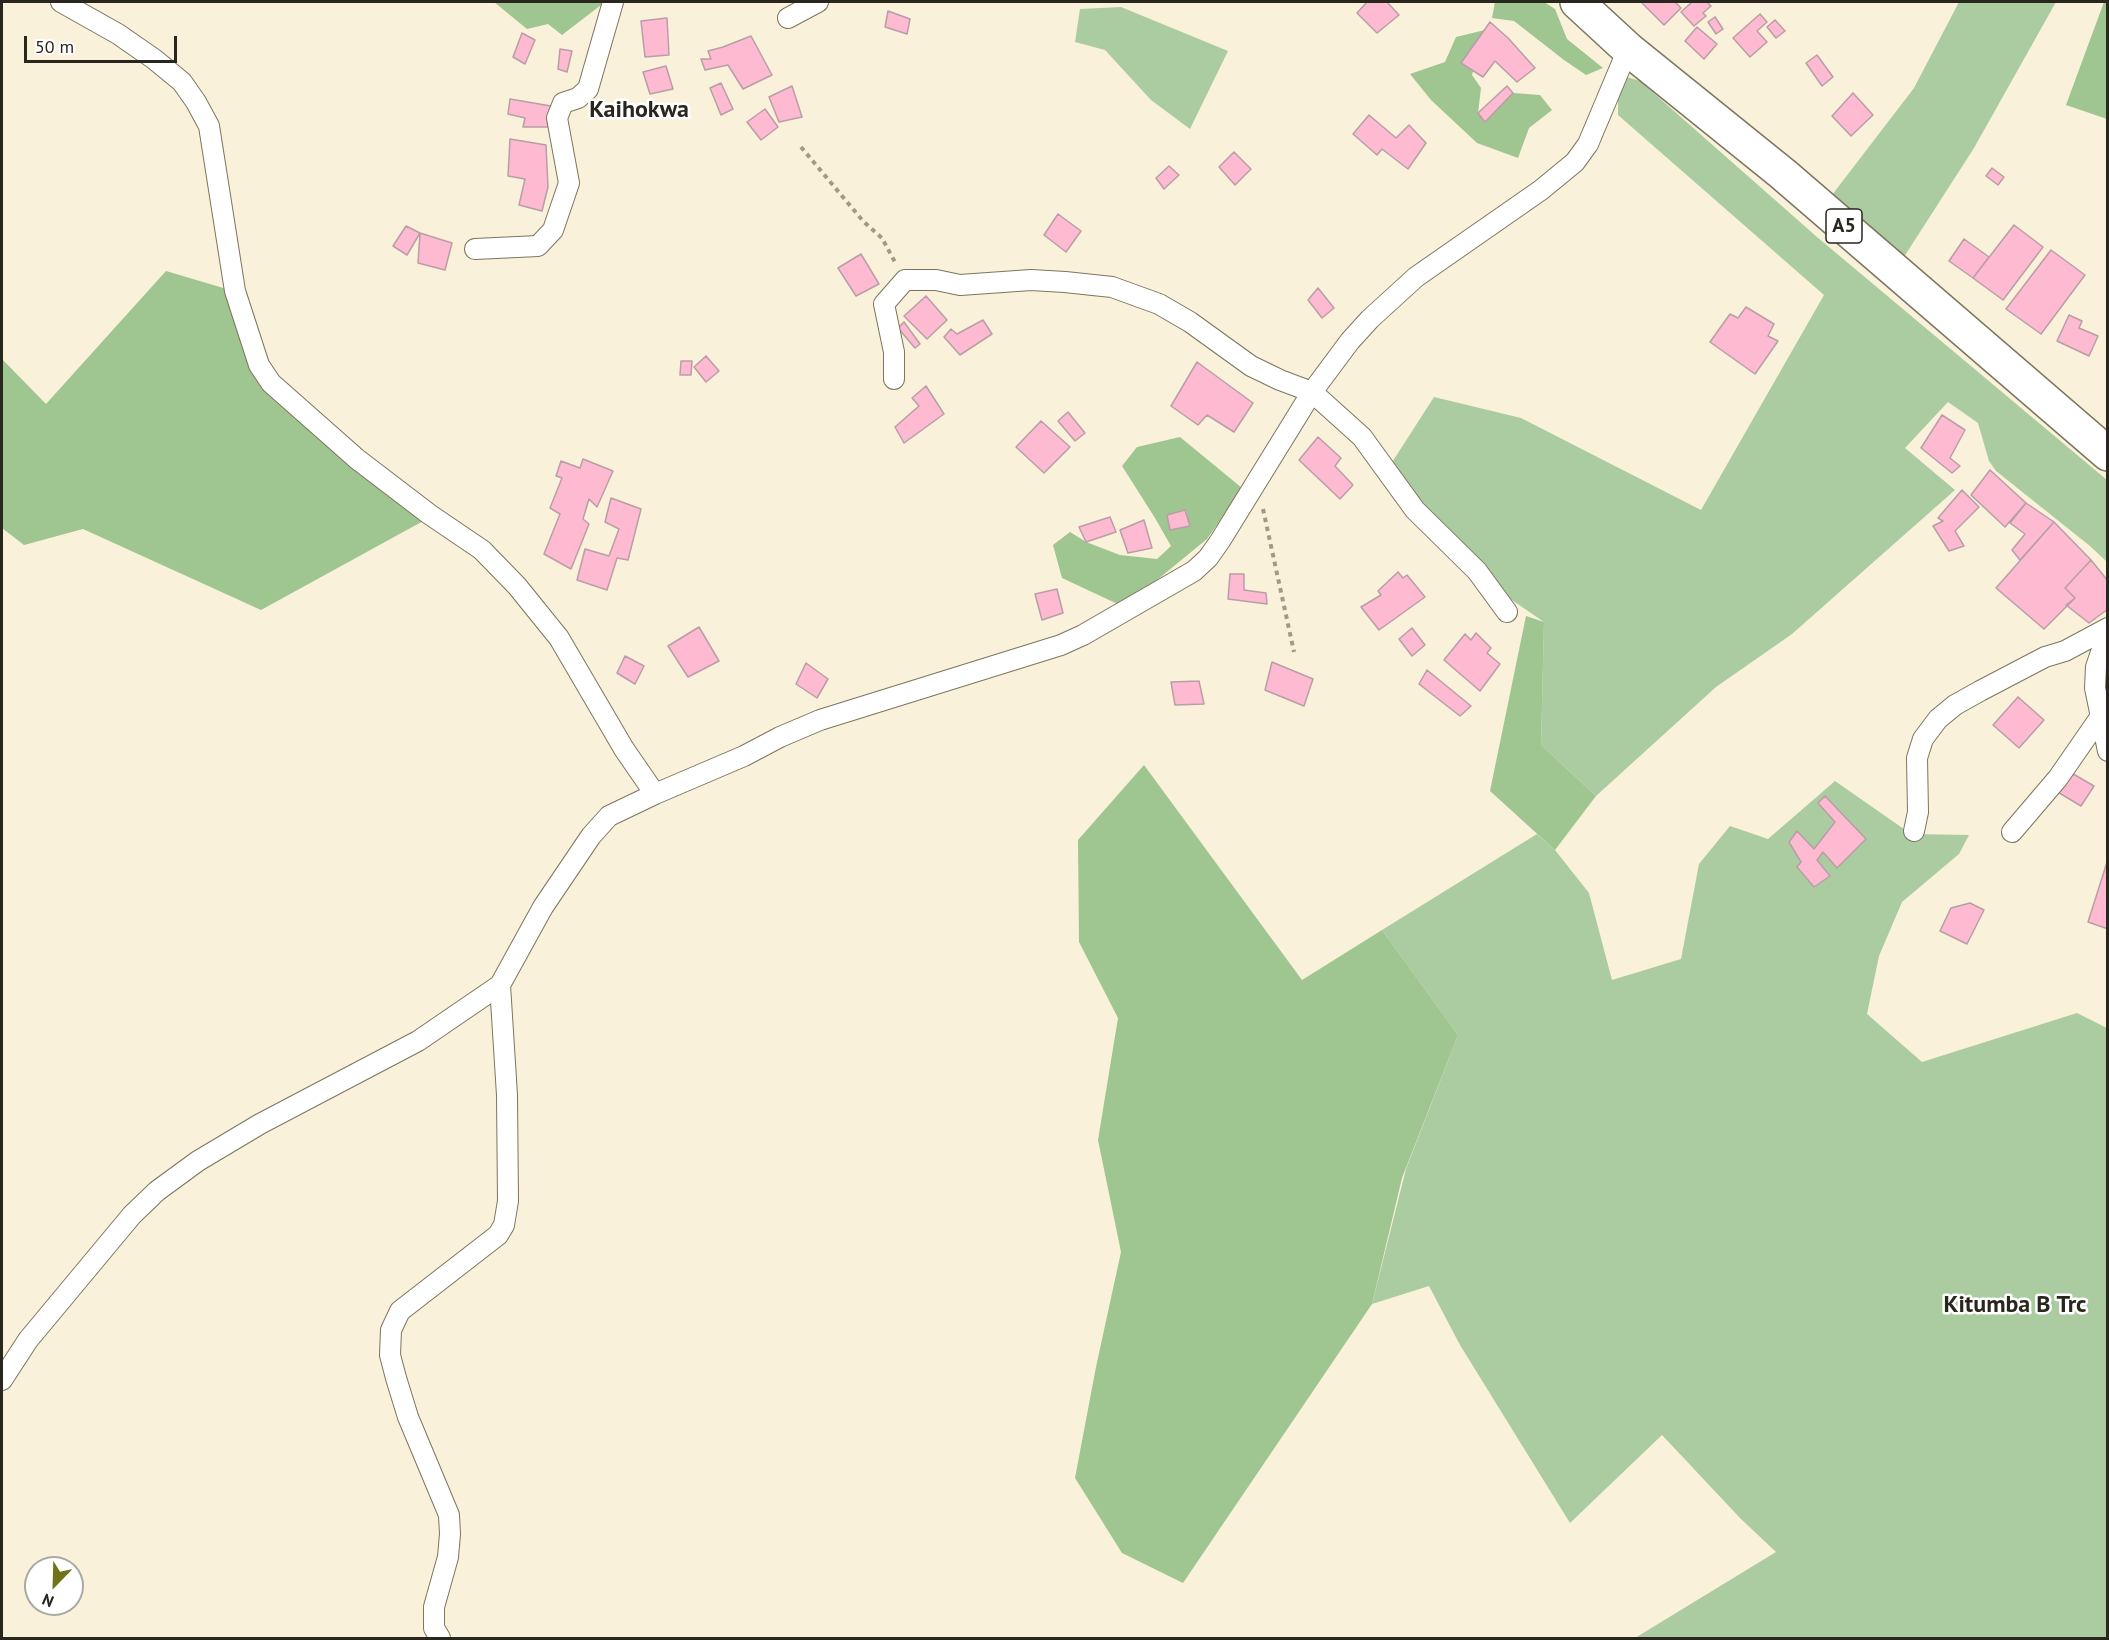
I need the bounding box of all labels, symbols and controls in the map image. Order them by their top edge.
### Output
scale bar [27,24,180,62]
text: 50 m [35,35,74,58]
district label: Kaihokwa [589,96,689,124]
road number: A5 [1826,209,1862,243]
district label: Kitumba B Trc [1944,1291,2086,1319]
north arrow [24,1556,84,1616]
text: N [39,1589,57,1612]

